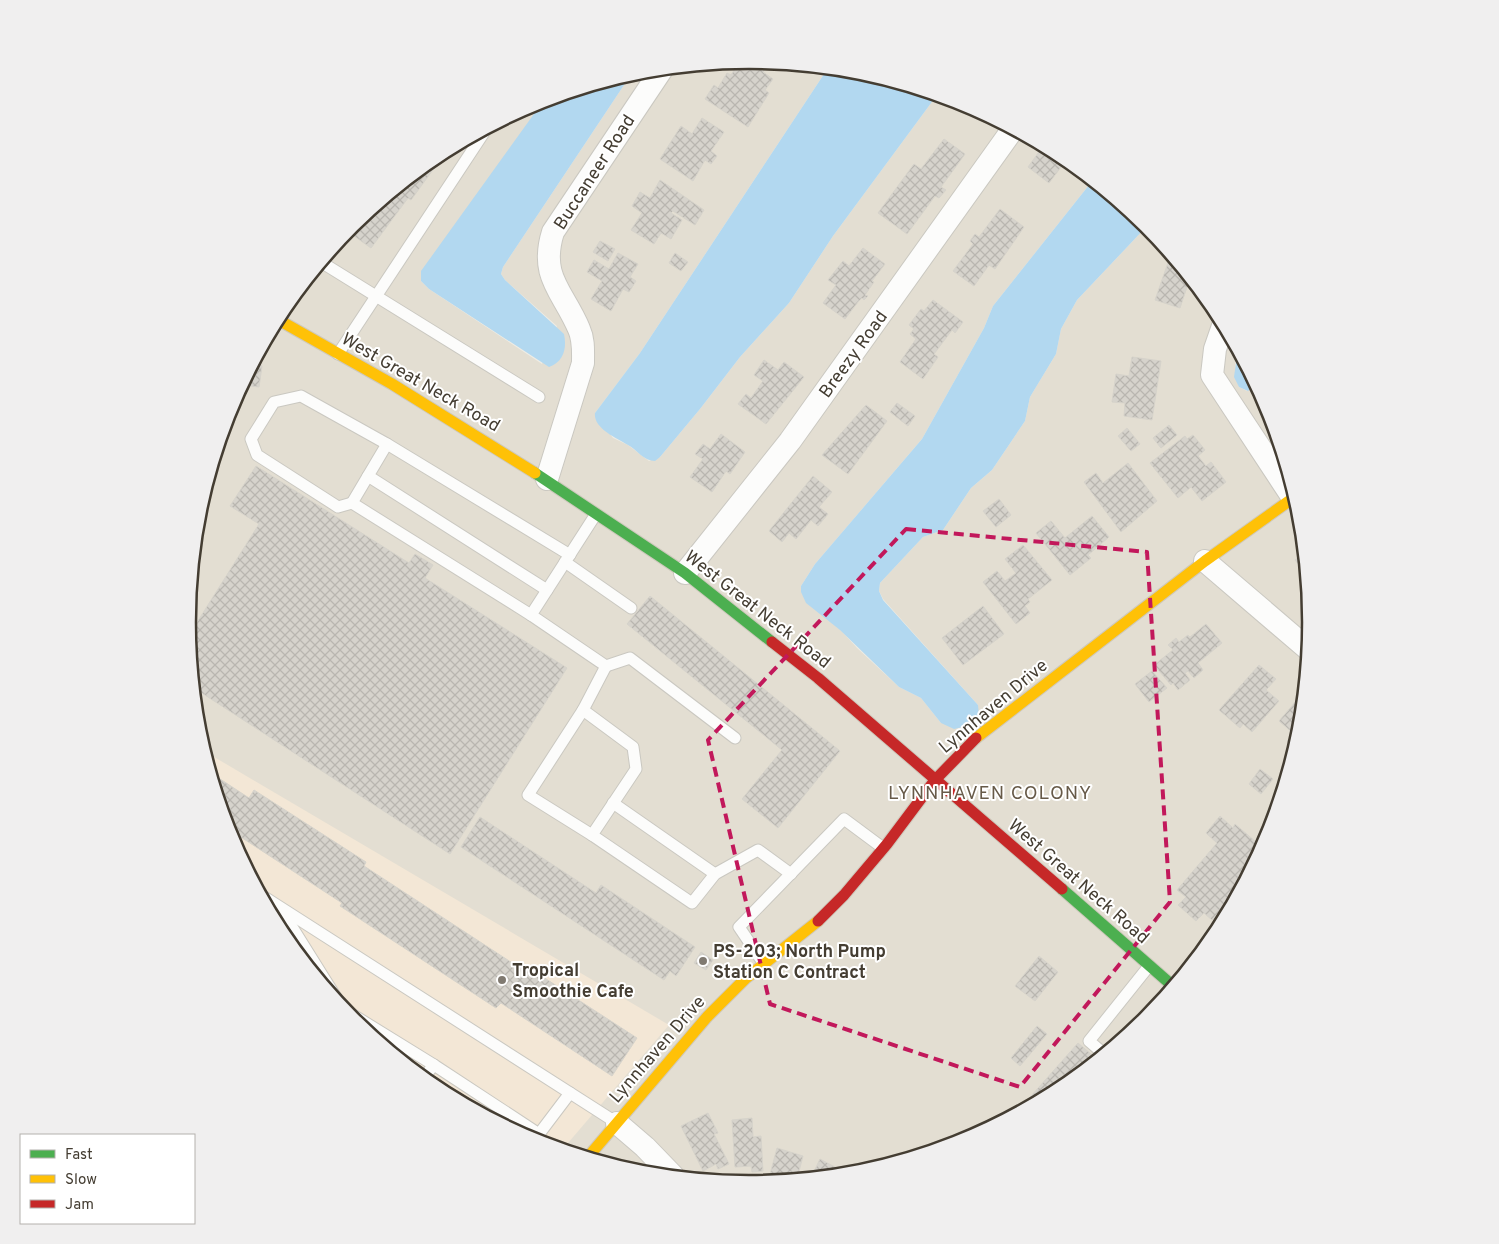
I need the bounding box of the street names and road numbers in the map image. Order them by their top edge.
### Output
street label: Buccaneer Road [549,111,641,235]
street label: Breezy Road [815,307,894,403]
street label: West Great Neck Road [337,328,504,438]
street label: West Great Neck Road [679,546,835,675]
street label: Lynnhaven Drive [935,655,1053,759]
street label: West Great Neck Road [1003,815,1153,950]
street label: Lynnhaven Drive [605,991,711,1109]

